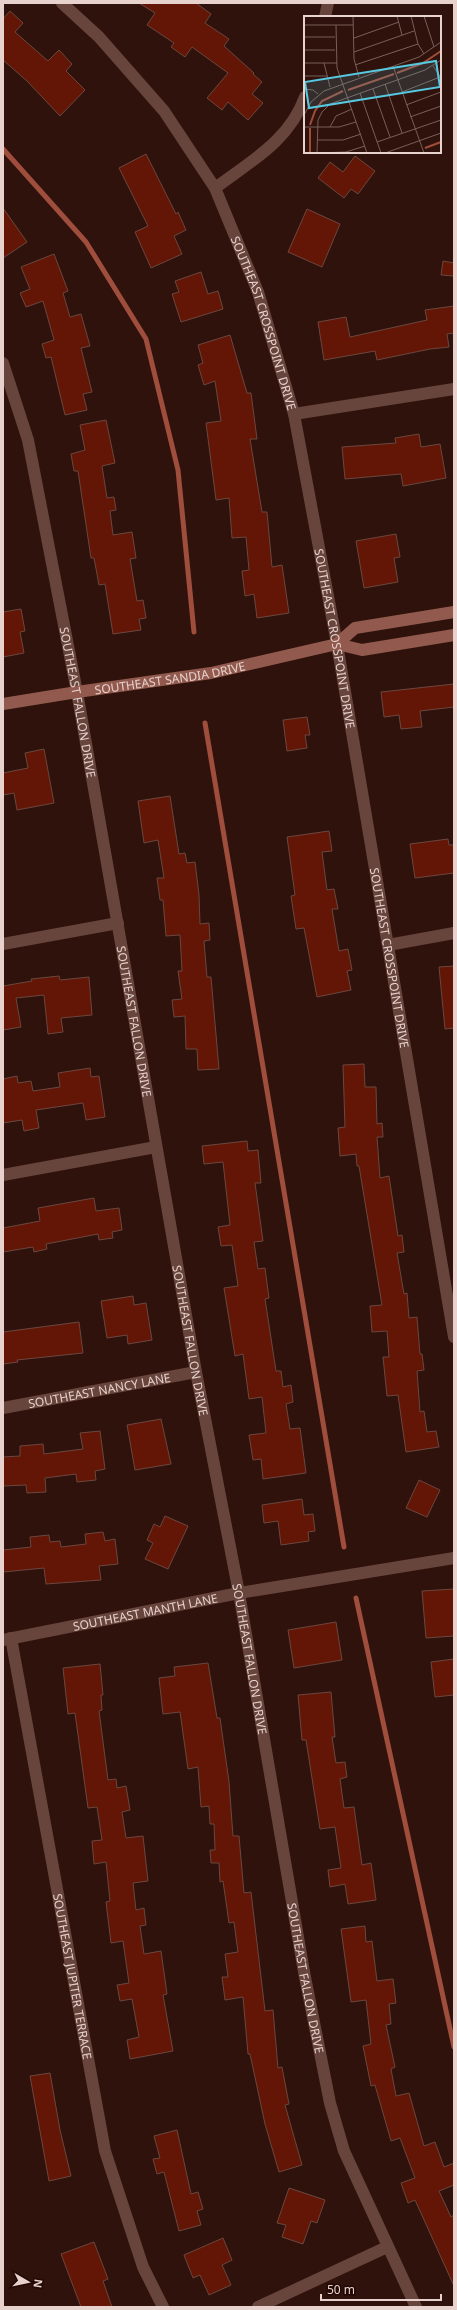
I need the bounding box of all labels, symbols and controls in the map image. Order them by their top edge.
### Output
inset map [304,16,441,153]
street label: SOUTHEAST CROSSPOINT DRIVE [227,233,301,412]
street label: SOUTHEAST CROSSPOINT DRIVE [311,547,360,730]
street label: SOUTHEAST FALLON DRIVE [56,625,100,779]
street label: SOUTHEAST SANDIA DRIVE [93,657,247,698]
street label: SOUTHEAST CROSSPOINT DRIVE [366,866,414,1049]
street label: SOUTHEAST FALLON DRIVE [113,945,156,1098]
street label: SOUTHEAST FALLON DRIVE [169,1264,213,1417]
street label: SOUTHEAST NANCY LANE [27,1368,172,1412]
street label: SOUTHEAST FALLON DRIVE [229,1582,272,1736]
street label: SOUTHEAST MANTH LANE [71,1589,219,1634]
street label: SOUTHEAST JUPITER TERRACE [49,1892,97,2061]
street label: SOUTHEAST FALLON DRIVE [284,1901,328,2055]
north arrow [8,2262,48,2302]
scale bar [321,2276,441,2302]
text: N [30,2278,46,2289]
text: 50 m [327,2281,355,2298]

